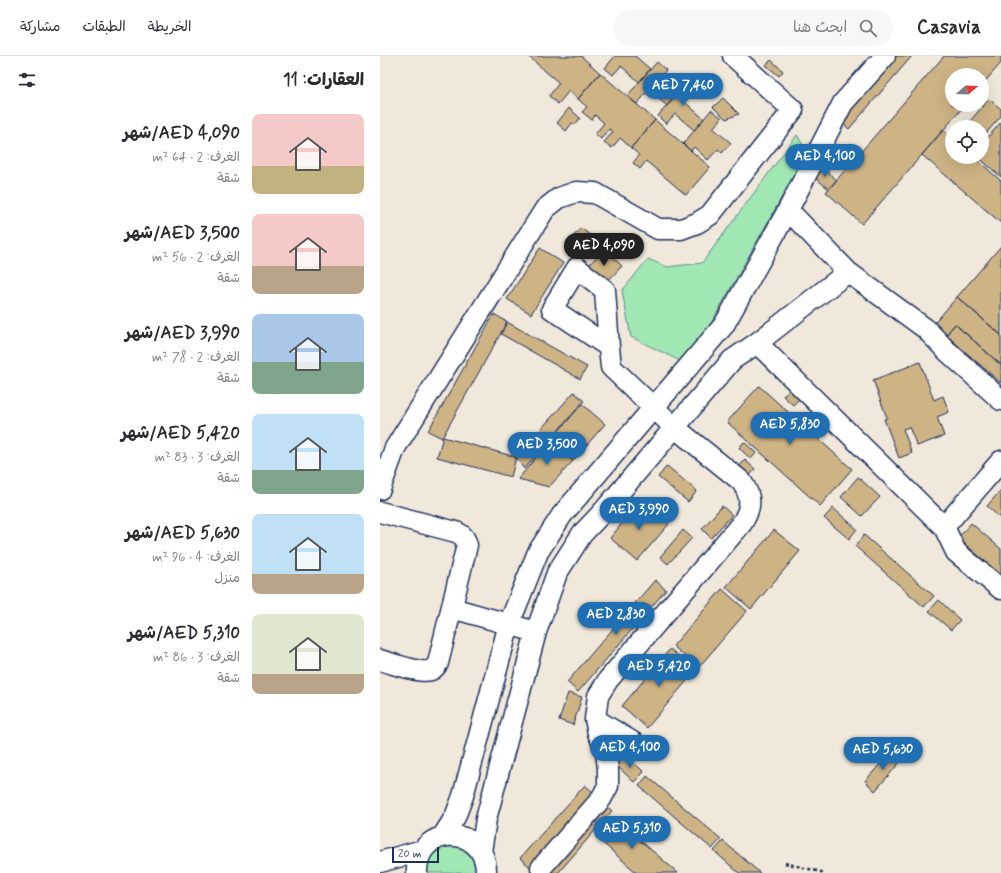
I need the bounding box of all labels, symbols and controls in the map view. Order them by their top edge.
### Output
search box [613,10,893,46]
text: Casavia [917,15,981,40]
icon: search [857,17,879,39]
text: مشاركة [20,18,60,36]
text: الطبقات [82,18,126,36]
text: الخريطة [148,18,191,36]
text: ابحث هنا [793,18,847,38]
north arrow [945,68,989,112]
map controls [945,68,989,164]
icon: filters [16,69,38,91]
text: العقارات: 11 [283,69,364,91]
pin: AED 7,460 [637,73,729,107]
text: AED 7,460 [652,77,714,94]
button: locate [945,120,989,164]
text: AED 4,090/شهر [123,122,240,144]
icon: home [284,130,332,178]
pin: AED 4,100 [779,144,871,178]
text: AED 4,100 [794,148,856,165]
text: الغرف: 2 · 64 m² [152,149,240,166]
text: شقة [217,170,240,187]
text: AED 3,500/شهر [125,222,240,244]
icon: home [284,230,332,278]
pin: AED 4,090 [558,233,650,267]
text: AED 4,090 [573,237,635,254]
text: الغرف: 2 · 56 m² [152,249,240,266]
text: شقة [217,270,240,287]
text: AED 3,990/شهر [125,322,240,344]
icon: home [284,330,332,378]
text: الغرف: 2 · 78 m² [152,349,240,366]
text: شقة [217,370,240,387]
pin: AED 5,830 [744,412,836,446]
text: AED 5,830 [760,416,820,433]
text: AED 5,420/شهر [121,422,240,444]
icon: home [284,430,332,478]
pin: AED 3,500 [501,432,593,466]
text: AED 3,500 [517,436,577,453]
text: الغرف: 3 · 83 m² [155,449,240,466]
text: شقة [217,470,240,487]
pin: AED 3,990 [593,497,685,531]
text: AED 3,990 [609,501,669,518]
text: AED 5,630/شهر [125,522,240,544]
icon: home [284,530,332,578]
text: الغرف: 4 · 96 m² [152,549,240,566]
text: منزل [214,570,240,587]
pin: AED 2,830 [570,602,662,636]
text: AED 2,830 [586,606,646,623]
text: AED 5,310/شهر [128,622,240,644]
icon: home [284,630,332,678]
text: الغرف: 3 · 86 m² [153,649,240,666]
pin: AED 5,420 [613,654,705,688]
text: AED 5,420 [627,658,691,675]
text: شقة [217,670,240,687]
pin: AED 4,100 [584,735,676,769]
pin: AED 5,630 [837,737,929,771]
text: AED 4,100 [599,739,661,756]
text: AED 5,630 [853,741,913,758]
pin: AED 5,310 [586,816,678,850]
text: AED 5,310 [603,820,661,837]
scale bar [392,845,439,864]
text: 20 m [398,847,421,861]

